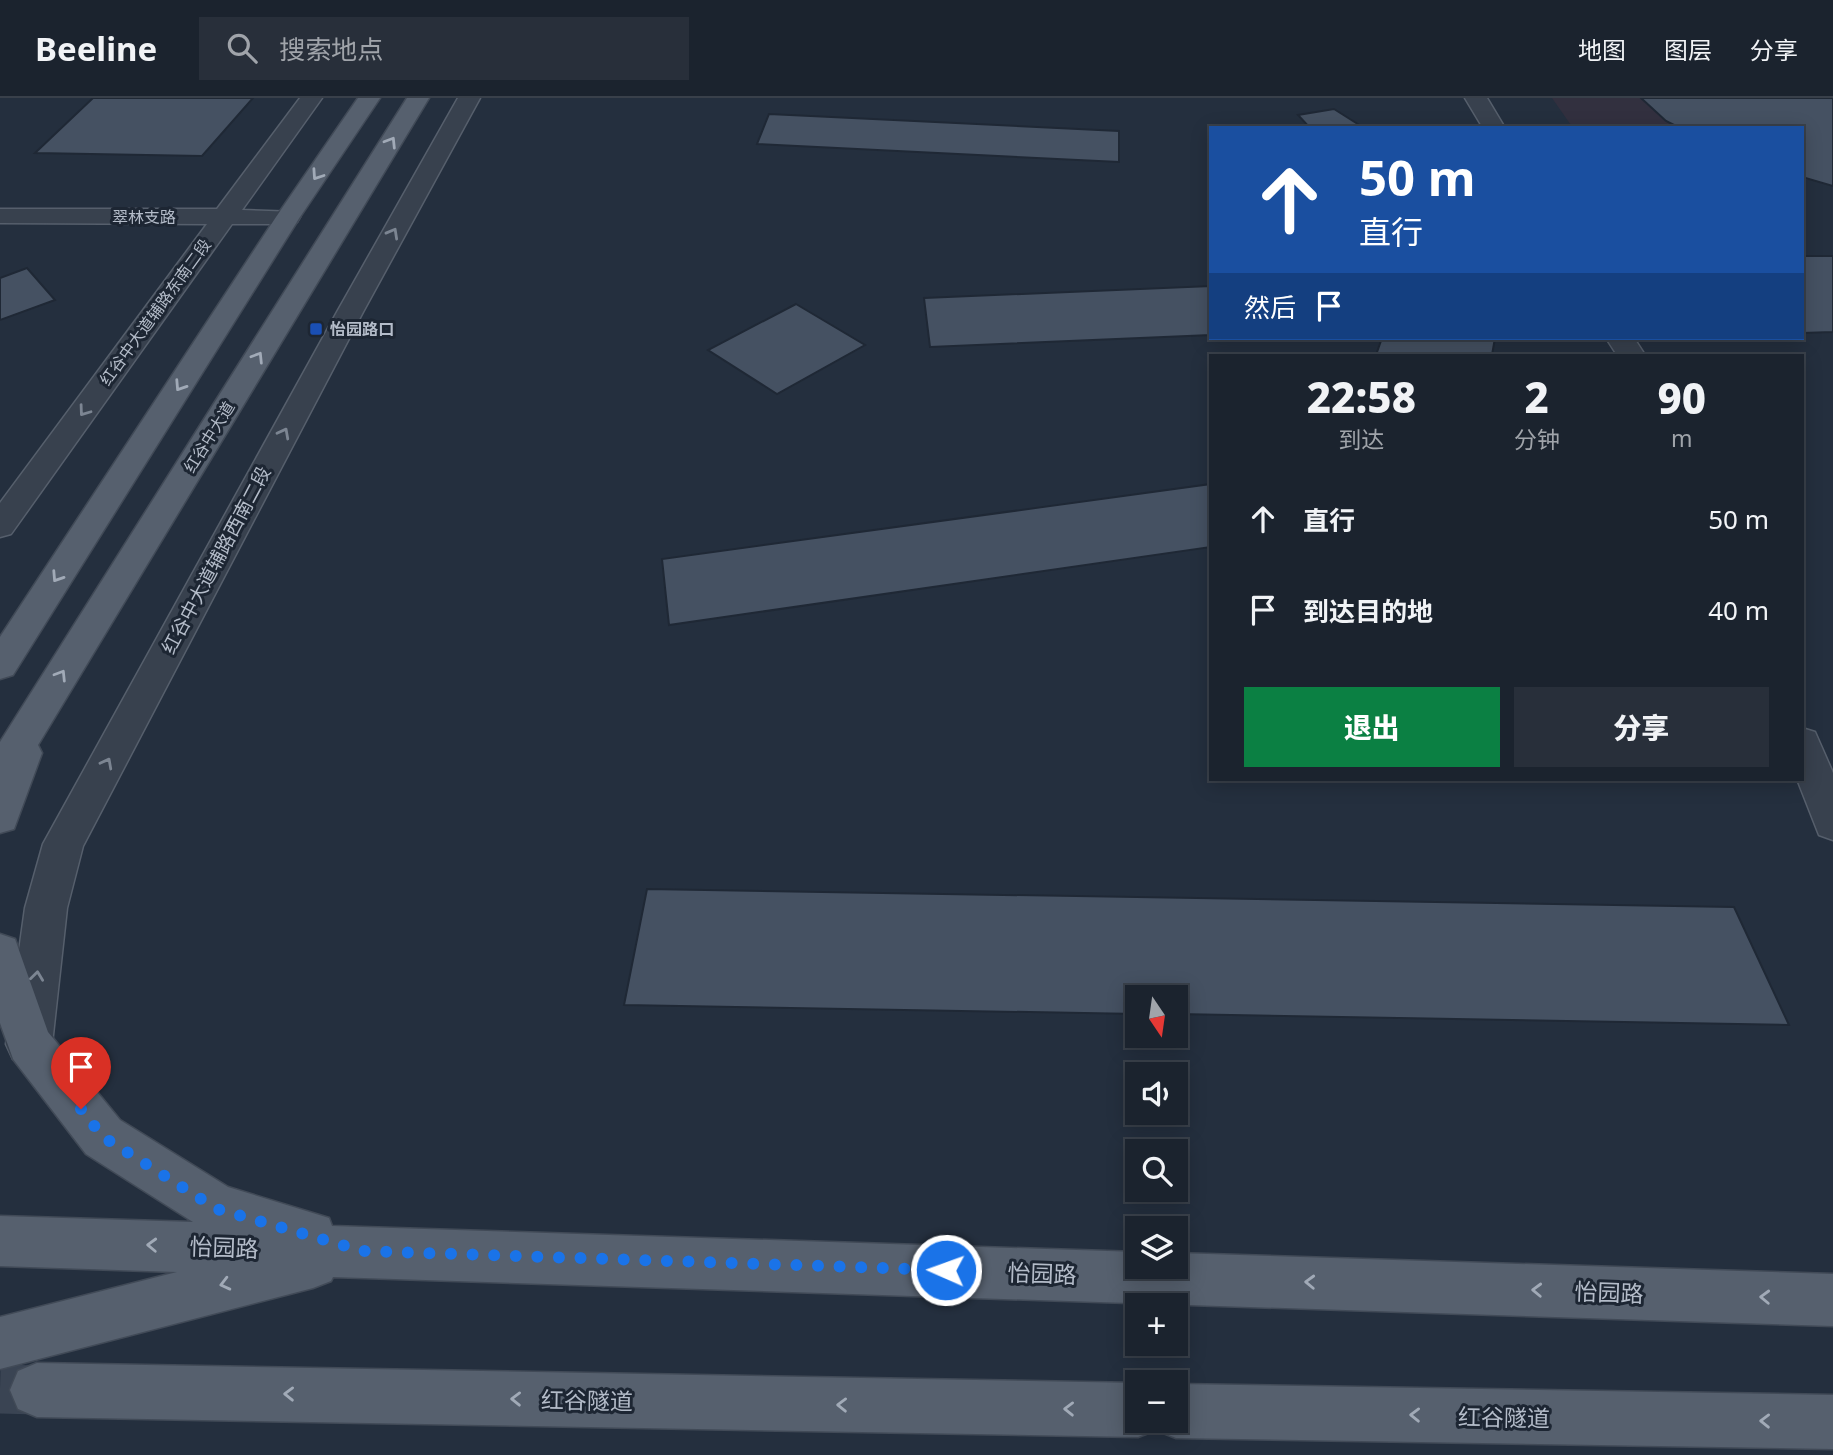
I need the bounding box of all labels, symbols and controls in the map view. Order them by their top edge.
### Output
search box [199,17,689,80]
text: Beeline [35,26,157,71]
icon: search [223,29,261,67]
text: 搜索地点 [279,31,383,67]
text: 地图 [1578,33,1626,66]
text: 图层 [1664,33,1712,66]
text: 分享 [1750,33,1798,66]
one-way arrow [382,137,395,150]
text: 50 m [1359,144,1476,210]
icon: ahead [1244,154,1335,245]
one-way arrow [313,167,325,180]
street label: 翠林支路 [112,206,176,228]
text: 直行 [1359,210,1423,253]
one-way arrow [385,228,398,241]
street label: 红谷中大道辅路东南二段 [94,234,216,390]
icon: arrive [1310,287,1348,325]
text: 然后 [1244,289,1296,325]
place label: 怡园路口 [330,318,394,340]
marker: 怡园路口 [308,321,324,337]
one-way arrow [250,351,263,364]
text: 22:58 [1307,368,1416,425]
text: 2 [1525,368,1549,425]
text: 90 [1658,369,1706,426]
one-way arrow [175,378,188,391]
street label: 红谷中大道 [178,397,240,477]
one-way arrow [80,403,92,416]
text: m [1671,422,1693,454]
text: 到达 [1338,423,1384,455]
text: 分钟 [1514,423,1560,455]
one-way arrow [276,428,290,440]
street label: 红谷中大道辅路西南二段 [155,462,277,658]
icon: ahead [1244,500,1282,538]
text: 50 m [1708,501,1769,537]
text: 直行 [1303,502,1355,538]
one-way arrow [52,570,65,583]
icon: arrive [1244,591,1282,629]
text: 40 m [1708,592,1769,628]
text: 到达目的地 [1303,593,1433,629]
one-way arrow [53,670,66,683]
button: 退出 [1244,687,1500,767]
button: 分享 [1514,687,1769,767]
one-way arrow [99,758,112,770]
one-way arrow [30,971,45,982]
north arrow [1125,985,1188,1048]
map controls [1125,985,1188,1433]
pin [51,1037,111,1109]
icon: arrive [62,1048,100,1086]
button: sound [1125,1062,1188,1125]
button: search [1125,1139,1188,1202]
button: layers [1125,1216,1188,1279]
street label: 怡园路 [189,1230,259,1264]
position arrow [909,1233,983,1307]
one-way arrow [146,1237,157,1253]
street label: 怡园路 [1007,1256,1077,1290]
one-way arrow [1304,1275,1315,1290]
street label: 怡园路 [1574,1275,1644,1309]
one-way arrow [219,1276,231,1290]
one-way arrow [1532,1282,1543,1297]
one-way arrow [1759,1290,1770,1305]
button: + [1125,1293,1188,1356]
button: − [1125,1370,1188,1433]
street label: 红谷隧道 [541,1383,633,1417]
one-way arrow [283,1387,294,1402]
one-way arrow [511,1391,522,1406]
one-way arrow [836,1397,847,1412]
street label: 红谷隧道 [1458,1400,1550,1434]
one-way arrow [1064,1401,1074,1417]
one-way arrow [1409,1407,1420,1423]
one-way arrow [1759,1413,1770,1429]

